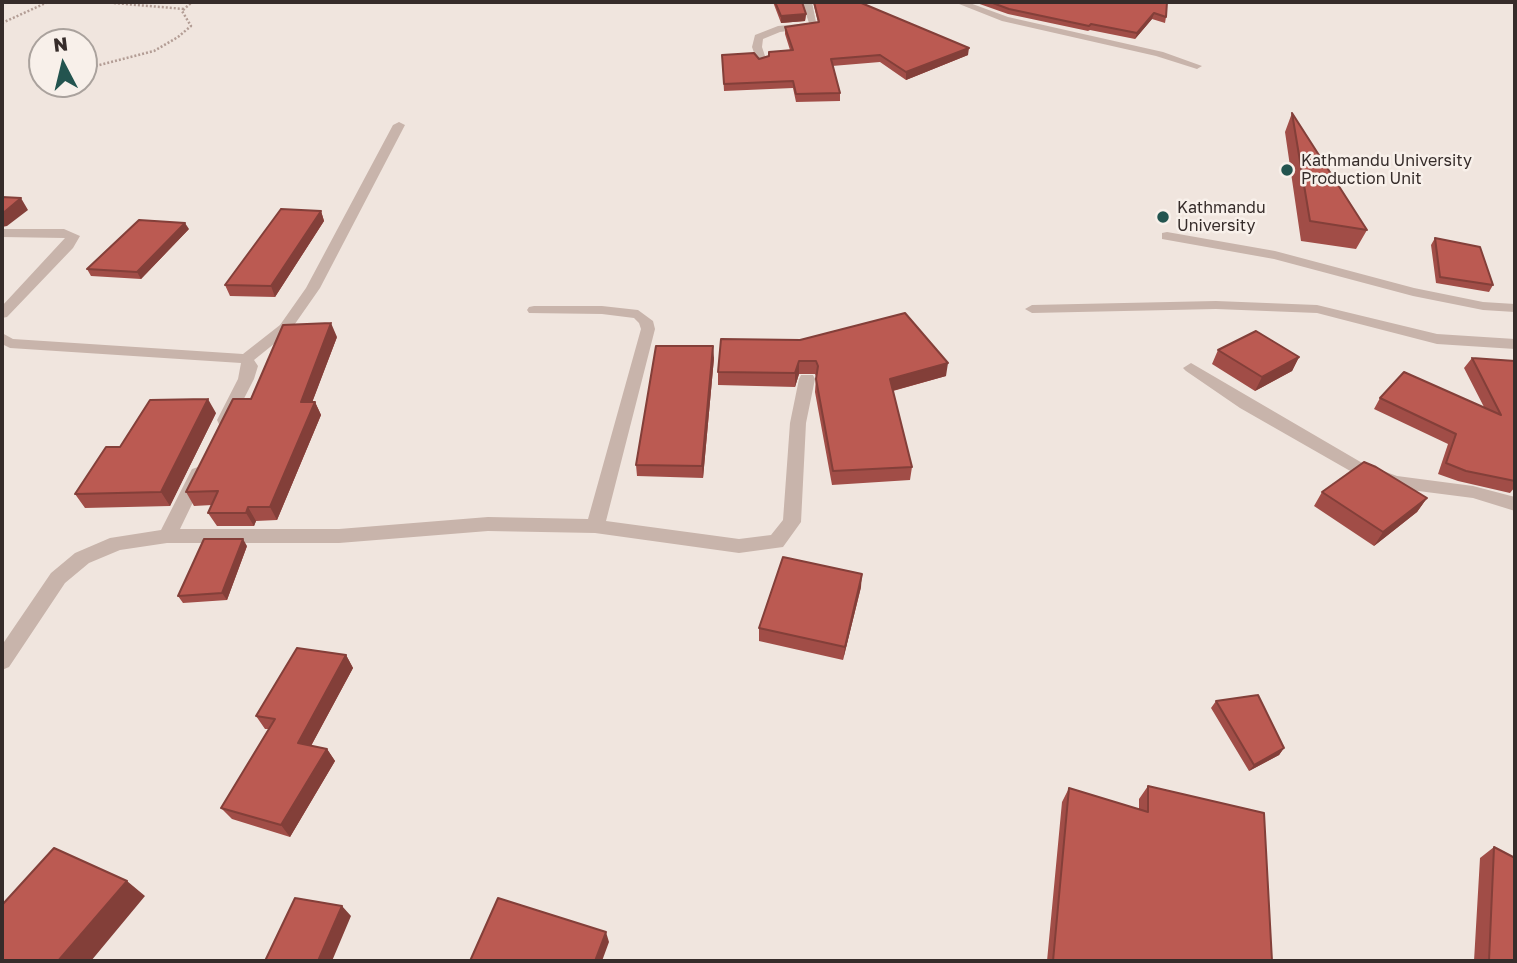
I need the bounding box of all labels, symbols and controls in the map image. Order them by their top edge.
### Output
north arrow [28,28,98,98]
text: N [52,31,69,56]
place label: Kathmandu University Production Unit [1301,151,1472,189]
marker: Kathmandu University Production Unit [1279,162,1295,178]
place label: Kathmandu University [1177,198,1266,236]
marker: Kathmandu University [1155,209,1171,225]

